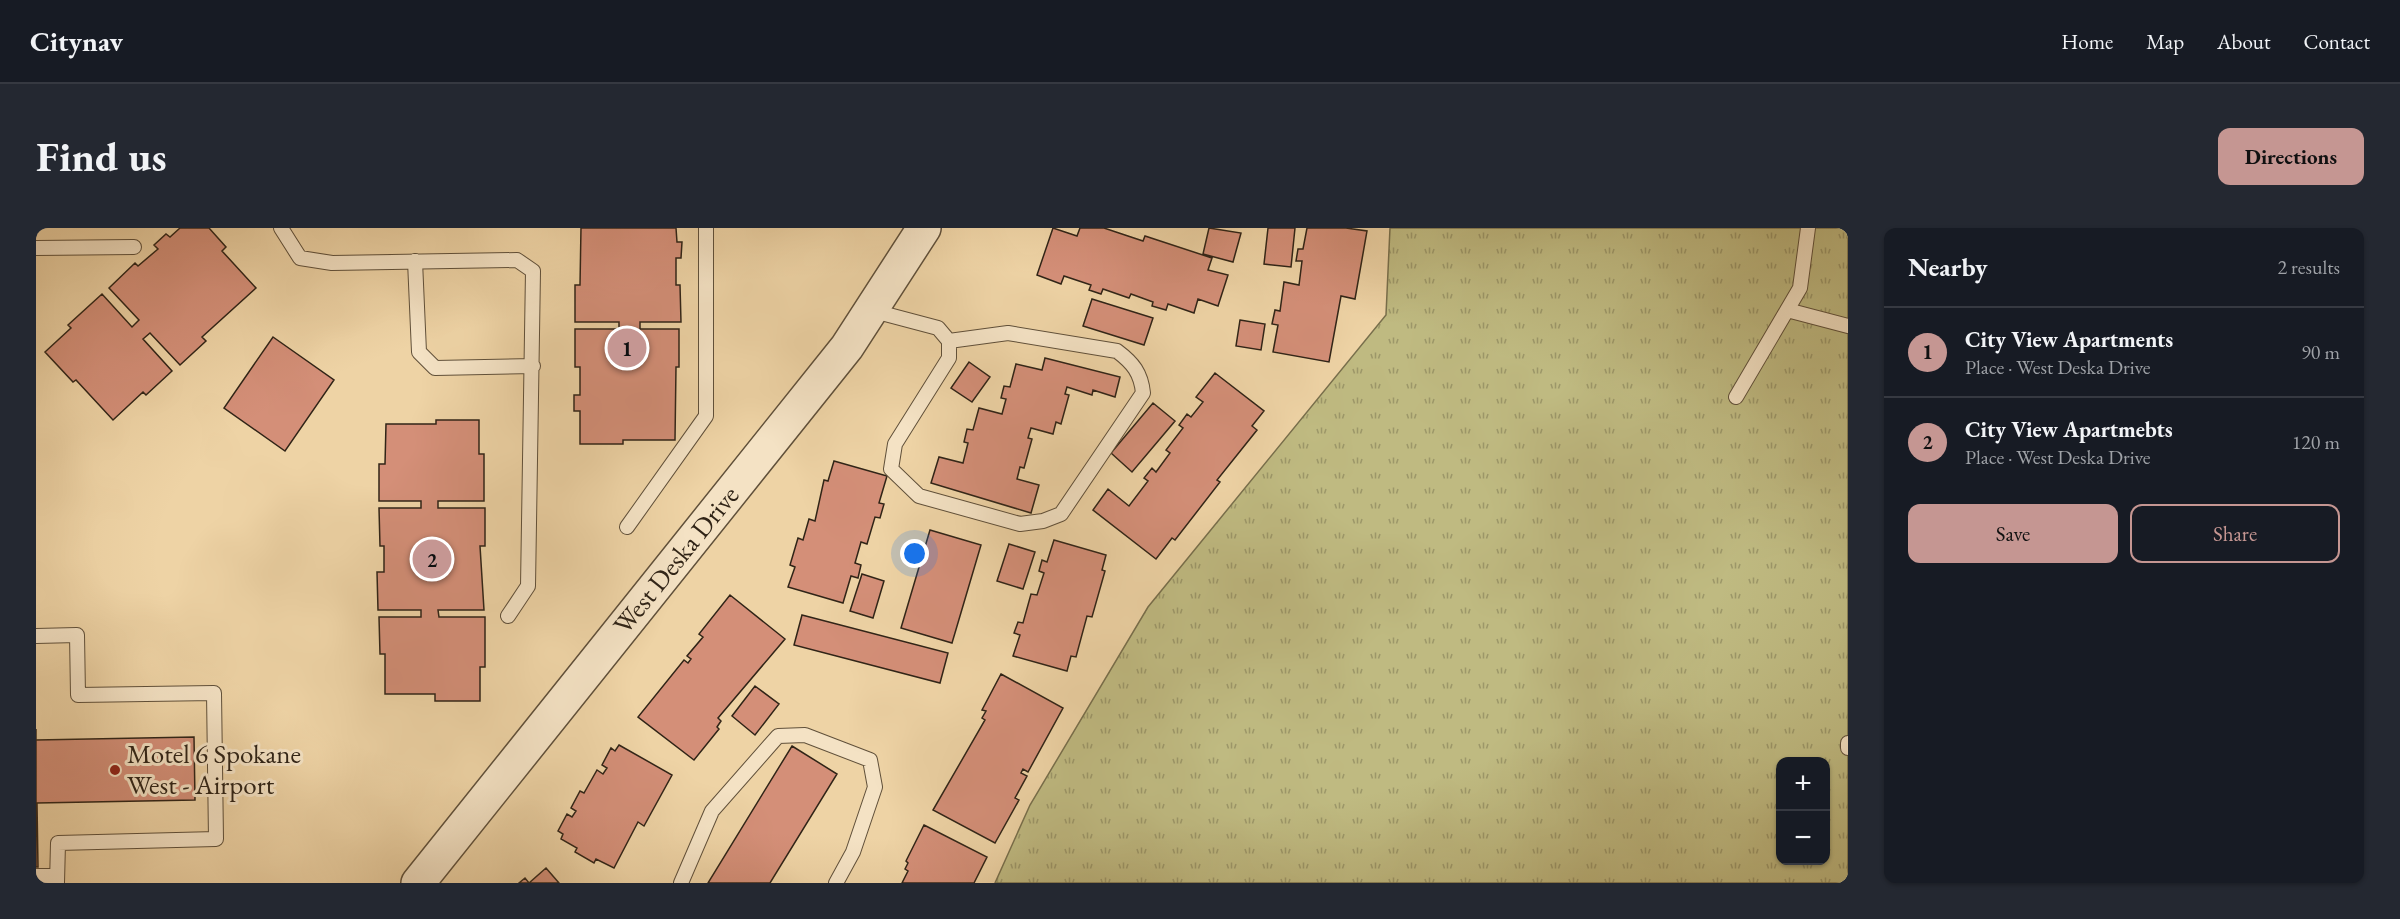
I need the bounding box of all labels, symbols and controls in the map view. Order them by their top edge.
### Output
text: Citynav [30,23,123,59]
text: Home [2061,28,2113,55]
text: Map [2146,28,2184,55]
text: About [2217,28,2270,55]
text: Contact [2303,28,2370,55]
button: Directions [2218,128,2364,185]
text: Find us [36,129,167,184]
text: Nearby [1908,250,1988,284]
text: 2 results [2277,254,2340,280]
text: City View Apartments [1965,325,2173,354]
pin: 1 [608,326,646,370]
text: 1 [1922,339,1933,365]
text: 90 m [2301,339,2340,365]
text: Place · West Deska Drive [1965,354,2151,380]
text: City View Apartmebts [1965,415,2173,444]
text: 2 [1922,429,1933,455]
text: 120 m [2292,429,2340,455]
text: Place · West Deska Drive [1965,444,2151,470]
street label: West Deska Drive [605,478,746,641]
button: Save [1908,504,2118,563]
button: Share [2130,504,2340,563]
pin: 2 [412,536,452,582]
your location [900,539,929,568]
place label: Motel 6 Spokane West - Airport [127,736,301,802]
map controls [1776,757,1830,865]
button: + [1776,757,1830,811]
marker: Motel 6 Spokane West - Airport [108,763,122,777]
button: − [1776,811,1830,865]

